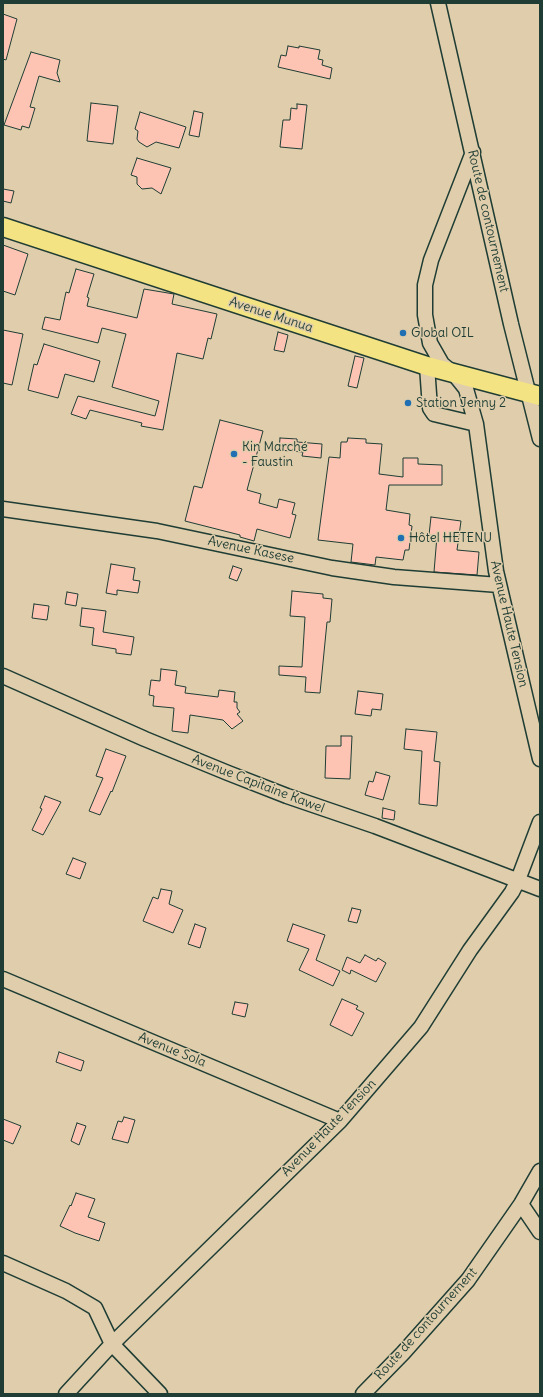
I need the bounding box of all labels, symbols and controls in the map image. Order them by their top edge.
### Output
street label: Route de contournement [464,148,512,294]
street label: Avenue Munua [227,294,315,336]
place label: Global OIL [411,325,474,341]
marker: Global OIL [398,328,408,338]
place label: Station Jenny 2 [416,395,506,411]
marker: Station Jenny 2 [403,398,413,408]
place label: Kin Marché - Faustin [242,439,308,470]
marker: Kin Marché - Faustin [229,449,239,459]
place label: Hôtel HETENU [409,530,492,546]
street label: Avenue Kasese [206,533,296,567]
marker: Hôtel HETENU [396,533,406,543]
street label: Avenue Haute Tension [487,559,531,689]
street label: Avenue Capitaine Kawel [190,752,326,816]
street label: Avenue Sola [136,1029,208,1071]
street label: Avenue Haute Tension [278,1076,380,1180]
street label: Route de contournement [371,1265,481,1383]

